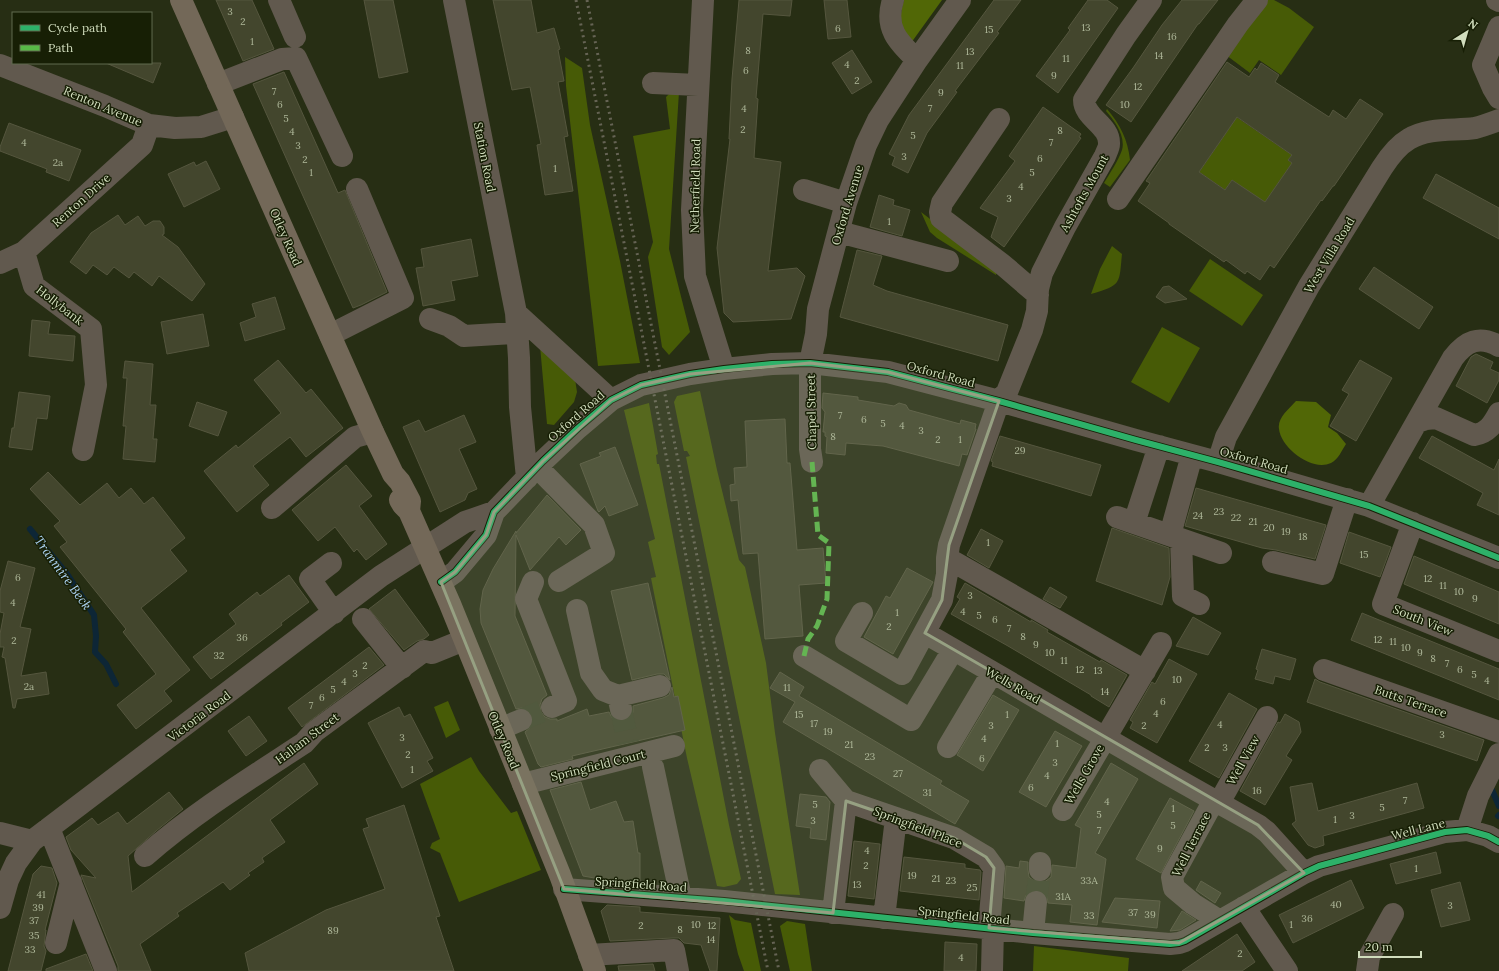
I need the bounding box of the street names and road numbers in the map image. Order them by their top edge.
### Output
street label: Renton Avenue [61,83,145,130]
street label: Station Road [471,121,499,193]
street label: Netherfield Road [687,139,703,233]
street label: Ashtofts Mount [1056,151,1112,235]
street label: Oxford Avenue [828,163,866,247]
street label: Renton Drive [49,170,114,230]
street label: Otley Road [267,206,305,268]
street label: West Villa Road [1300,214,1358,296]
street label: Hollybank [33,282,87,328]
street label: Oxford Road [905,358,977,390]
street label: Chapel Street [803,374,819,450]
street label: Oxford Road [545,387,607,445]
street label: Oxford Road [1218,443,1290,477]
street label: South View [1391,601,1455,639]
street label: Wells Road [983,663,1043,707]
street label: Butts Terrace [1373,682,1450,721]
street label: Victoria Road [164,688,233,745]
street label: Hallam Street [272,709,342,767]
street label: Otley Road [485,709,523,771]
street label: Well View [1223,732,1263,788]
street label: Wells Grove [1061,741,1107,807]
street label: Springfield Court [549,746,647,784]
street label: Springfield Place [871,803,965,851]
street label: Well Terrace [1168,809,1214,879]
street label: Well Lane [1390,815,1447,843]
street label: Springfield Road [594,873,688,895]
street label: Springfield Road [917,903,1011,927]

